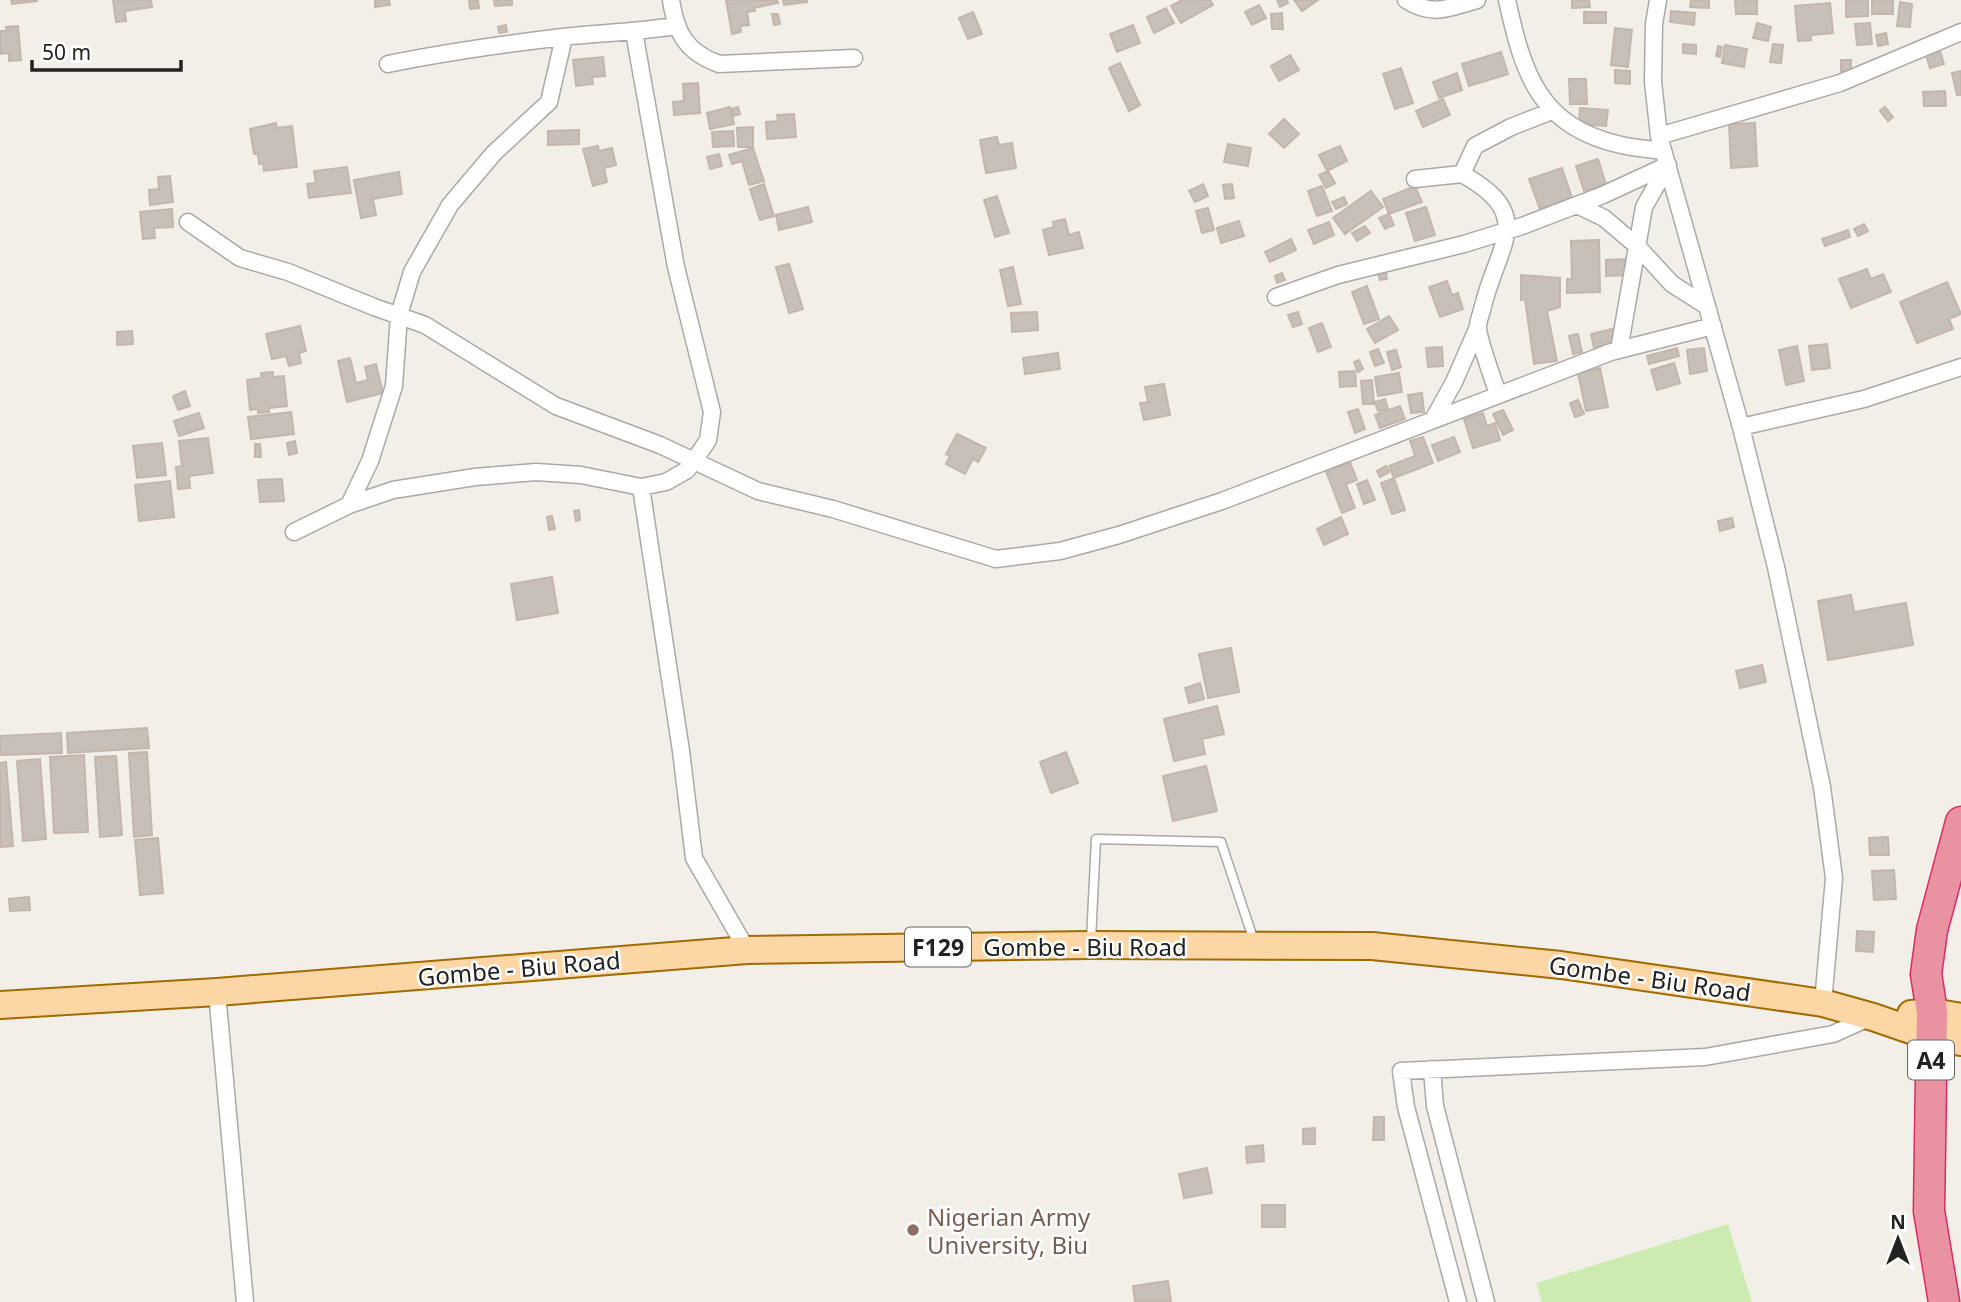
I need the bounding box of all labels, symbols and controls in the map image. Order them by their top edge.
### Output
scale bar [32,28,180,72]
text: 50 m [42,38,91,66]
road number: F129 [905,928,971,966]
street label: Gombe - Biu Road [983,930,1187,963]
street label: Gombe - Biu Road [416,943,622,993]
street label: Gombe - Biu Road [1547,948,1753,1008]
road number: A4 [1908,1040,1954,1079]
place label: Nigerian Army University, Biu [927,1200,1091,1261]
north arrow [1863,1204,1933,1274]
text: N [1890,1209,1906,1235]
marker: Nigerian Army University, Biu [905,1222,921,1238]

